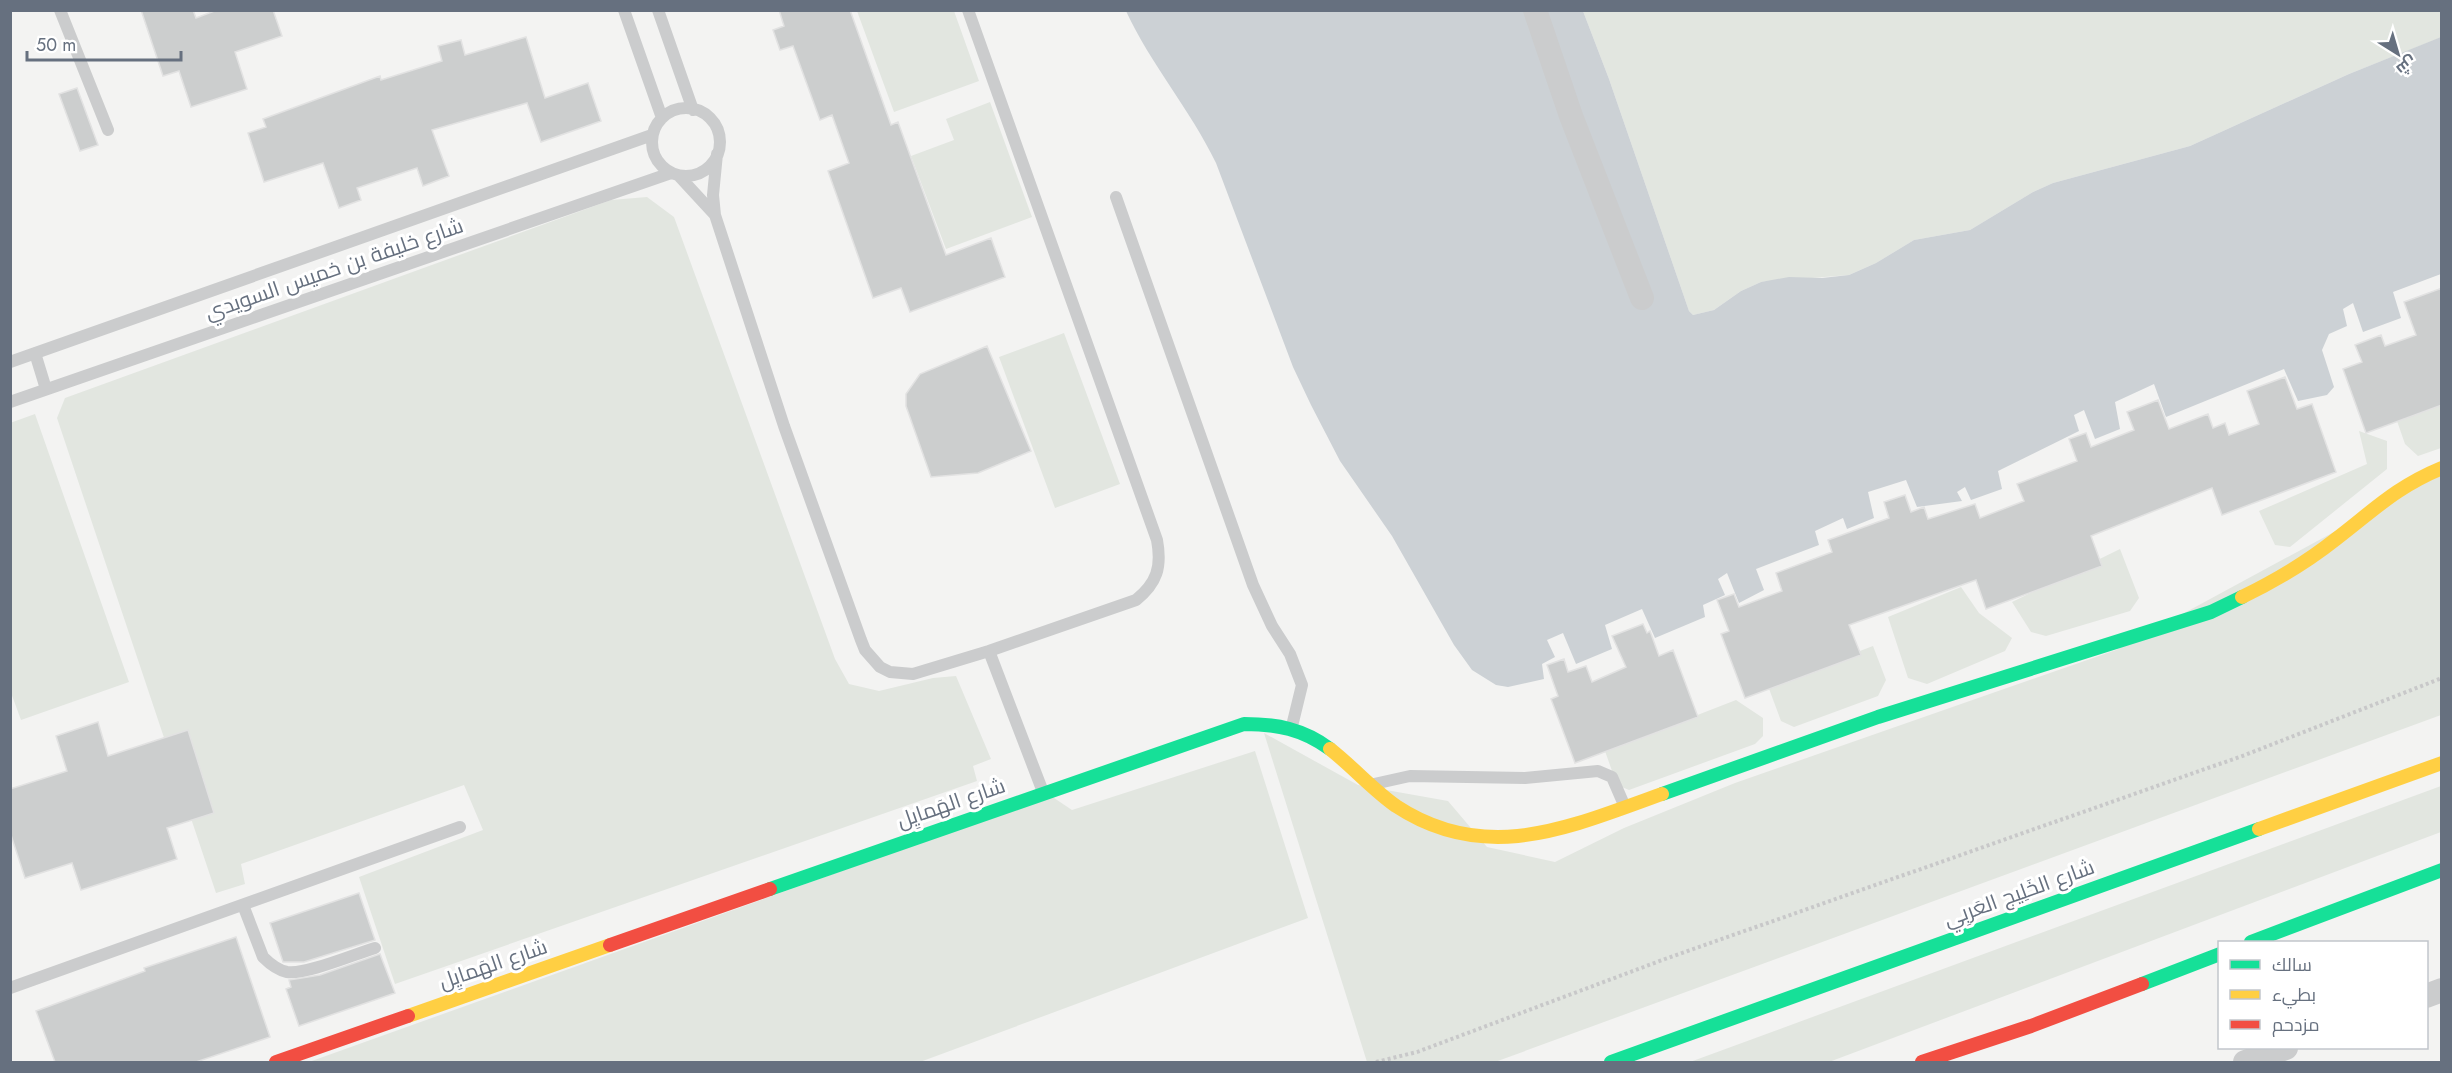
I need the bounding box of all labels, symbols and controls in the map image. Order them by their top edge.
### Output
scale bar [27,24,182,62]
north arrow [2368,24,2428,84]
text: 50 m [36,32,76,58]
text: ش [2392,50,2422,81]
street label: شارع خليفة بن خميس السويدي [201,211,468,328]
street label: شارع الهَمايِل [893,770,1009,836]
street label: شارع الخَلِيج العَربِي [1939,852,2099,935]
street label: شارع الهَمايِل [435,931,551,997]
legend [2218,941,2428,1049]
text: سالك [2272,952,2312,978]
text: بطيء [2272,982,2316,1009]
text: مزدحم [2272,1012,2320,1038]

